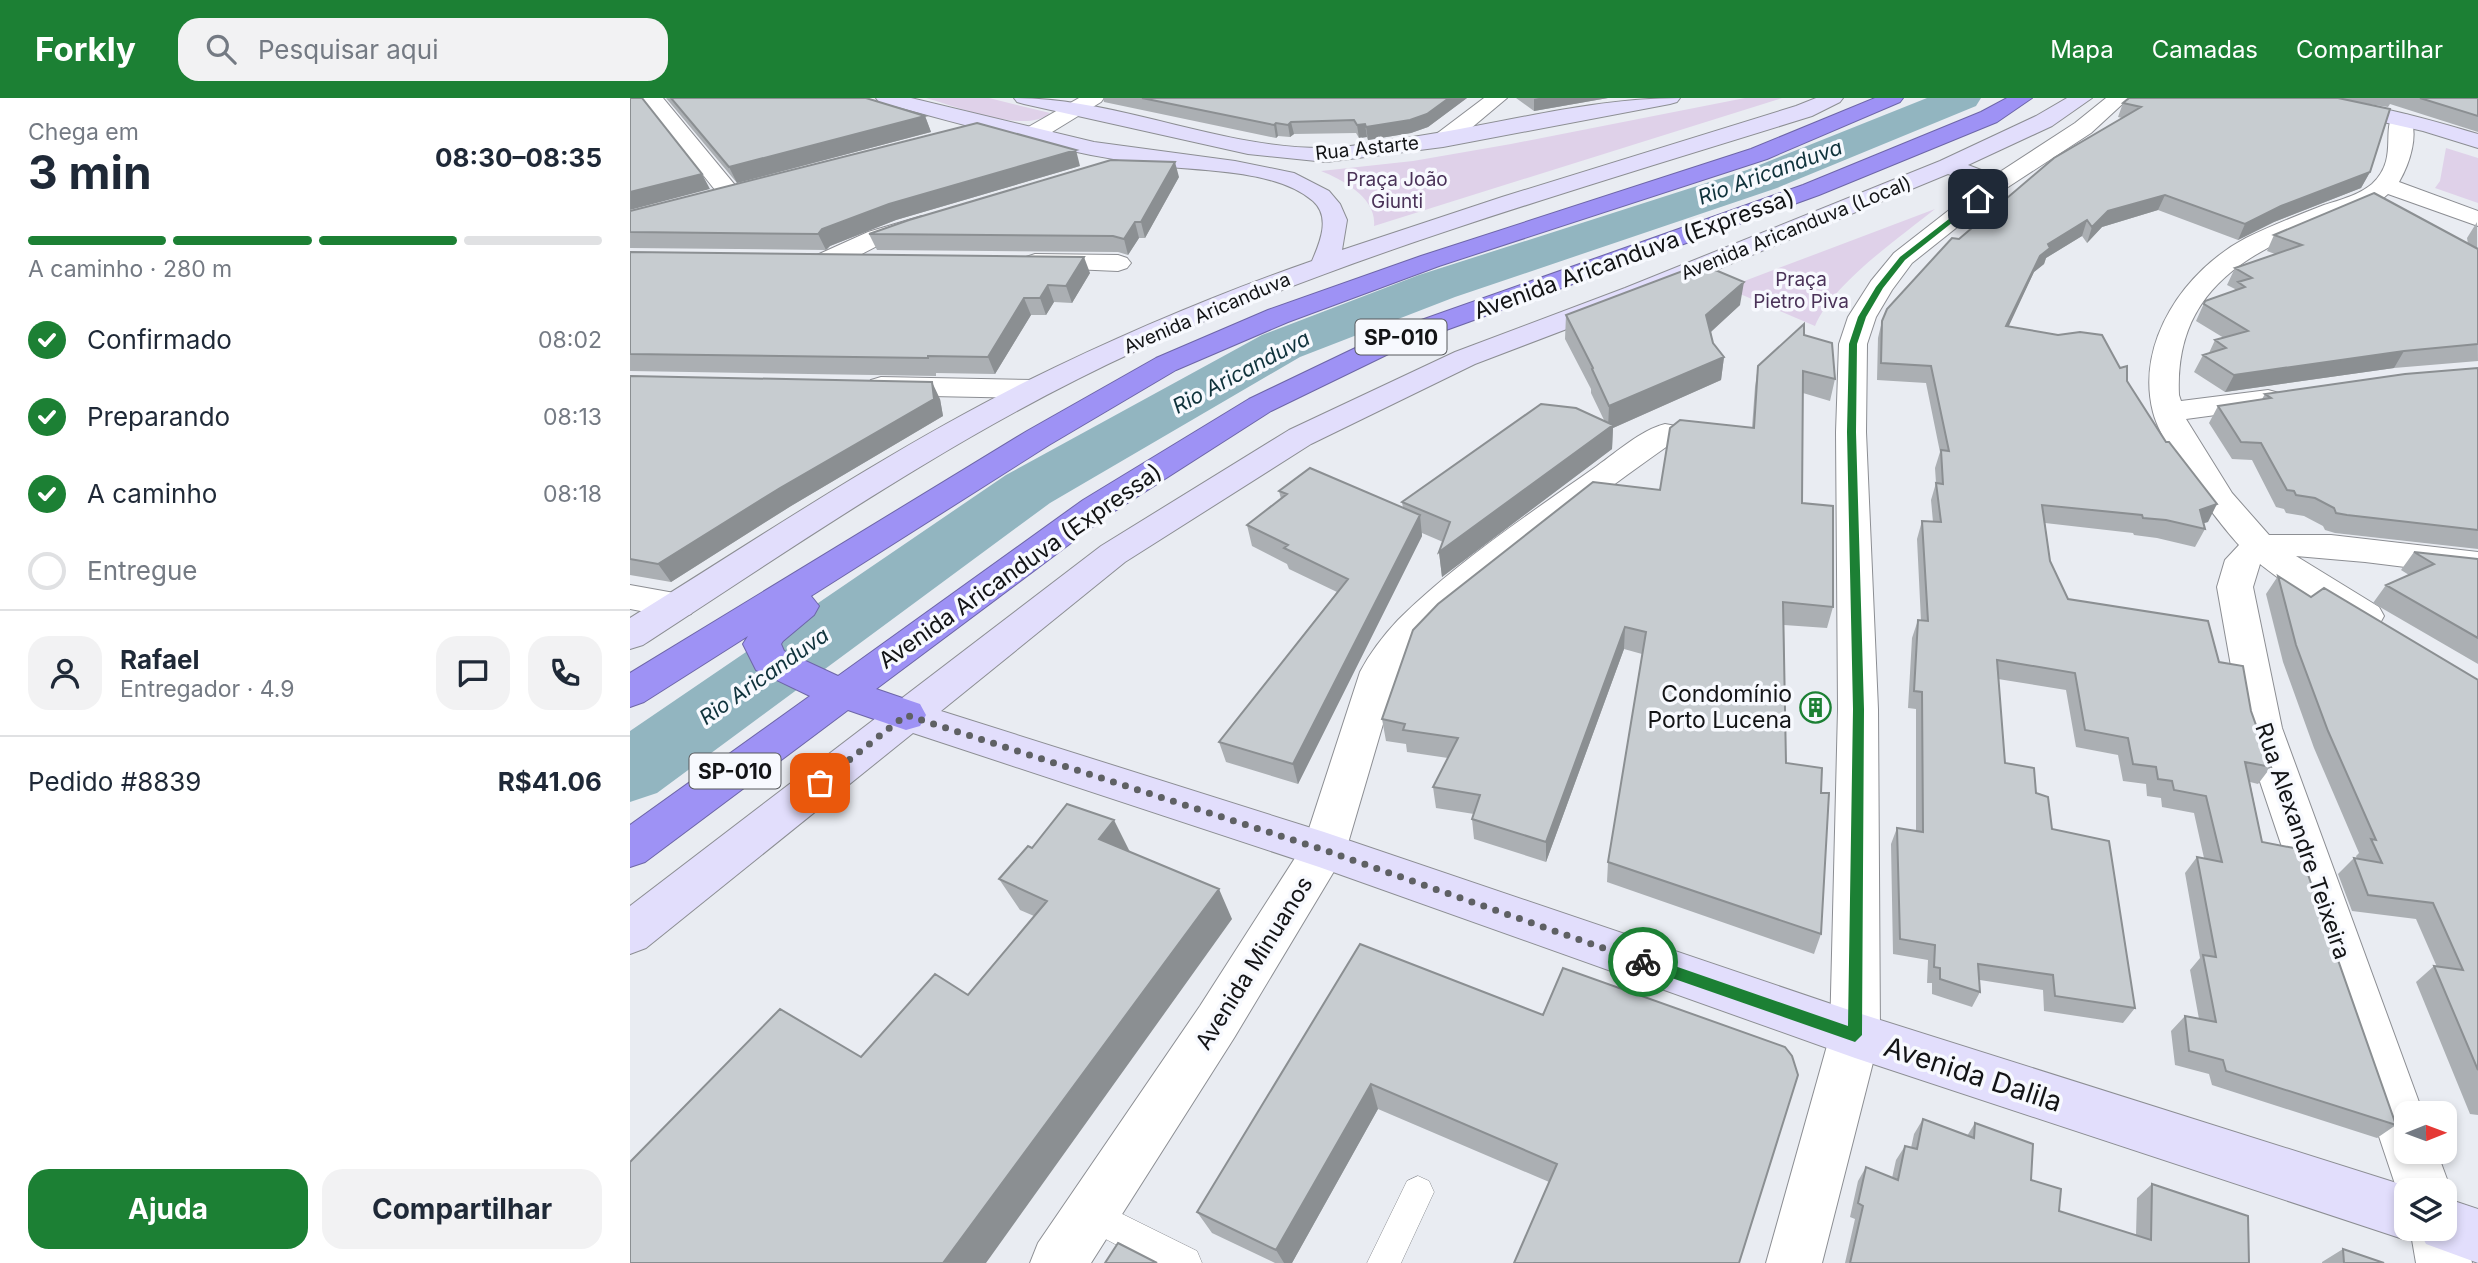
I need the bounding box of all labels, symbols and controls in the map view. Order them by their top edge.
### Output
search box [178,18,668,81]
text: Forkly [35,29,136,69]
icon: search [202,30,240,68]
text: Pesquisar aqui [258,34,438,65]
text: Mapa [2050,35,2114,64]
text: Camadas [2152,35,2258,64]
text: Compartilhar [2296,35,2443,64]
text: Chega em [28,118,139,146]
street label: Rua Astarte [1314,131,1420,165]
water label: Rio Aricanduva [1694,134,1846,210]
text: 08:30–08:35 [435,142,602,173]
text: 3 min [28,144,152,200]
park label: Praça João Giunti [1346,168,1448,213]
pin [1948,169,2008,229]
street label: Avenida Aricanduva (Local) [1677,171,1915,285]
icon: home [1959,180,1997,218]
street label: Avenida Aricanduva (Expressa) [1470,183,1798,325]
text: A caminho · 280 m [28,255,232,283]
street label: Avenida Aricanduva [1120,267,1294,359]
park label: Praça Pietro Piva [1753,268,1849,313]
road number: SP-010 [1356,320,1446,354]
icon: check [28,321,66,359]
text: Confirmado [87,324,232,355]
water label: Rio Aricanduva [1168,325,1314,419]
text: 08:02 [538,326,602,354]
icon: check [28,398,66,436]
text: Preparando [87,401,230,432]
text: 08:13 [543,403,602,431]
street label: Avenida Aricanduva (Expressa) [873,457,1167,675]
icon: check [28,475,66,513]
text: A caminho [87,478,217,509]
text: 08:18 [543,480,602,508]
text: Entregue [87,555,198,586]
water label: Rio Aricanduva [695,622,833,730]
button: person [28,636,102,710]
button: chat [436,636,510,710]
button: phone [528,636,602,710]
text: Rafael [120,644,200,675]
text: Entregador · 4.9 [120,675,295,703]
place label: Condomínio Porto Lucena [1647,680,1792,734]
building icon: Condomínio Porto Lucena [1798,690,1832,724]
street label: Rua Alexandre Teixeira [2249,719,2357,963]
pin [790,753,850,813]
road number: SP-010 [690,754,780,788]
icon: bag [801,764,839,802]
text: Pedido #8839 [28,766,201,797]
text: R$41.06 [498,766,602,797]
street label: Avenida Minuanos [1189,871,1319,1055]
courier [1608,927,1678,997]
icon: bike [1624,943,1662,981]
street label: Avenida Dalila [1880,1029,2066,1119]
north arrow [2394,1101,2457,1164]
map controls [2394,1101,2457,1241]
button: Ajuda [28,1169,308,1249]
button: Compartilhar [322,1169,602,1249]
button: layers [2394,1178,2457,1241]

